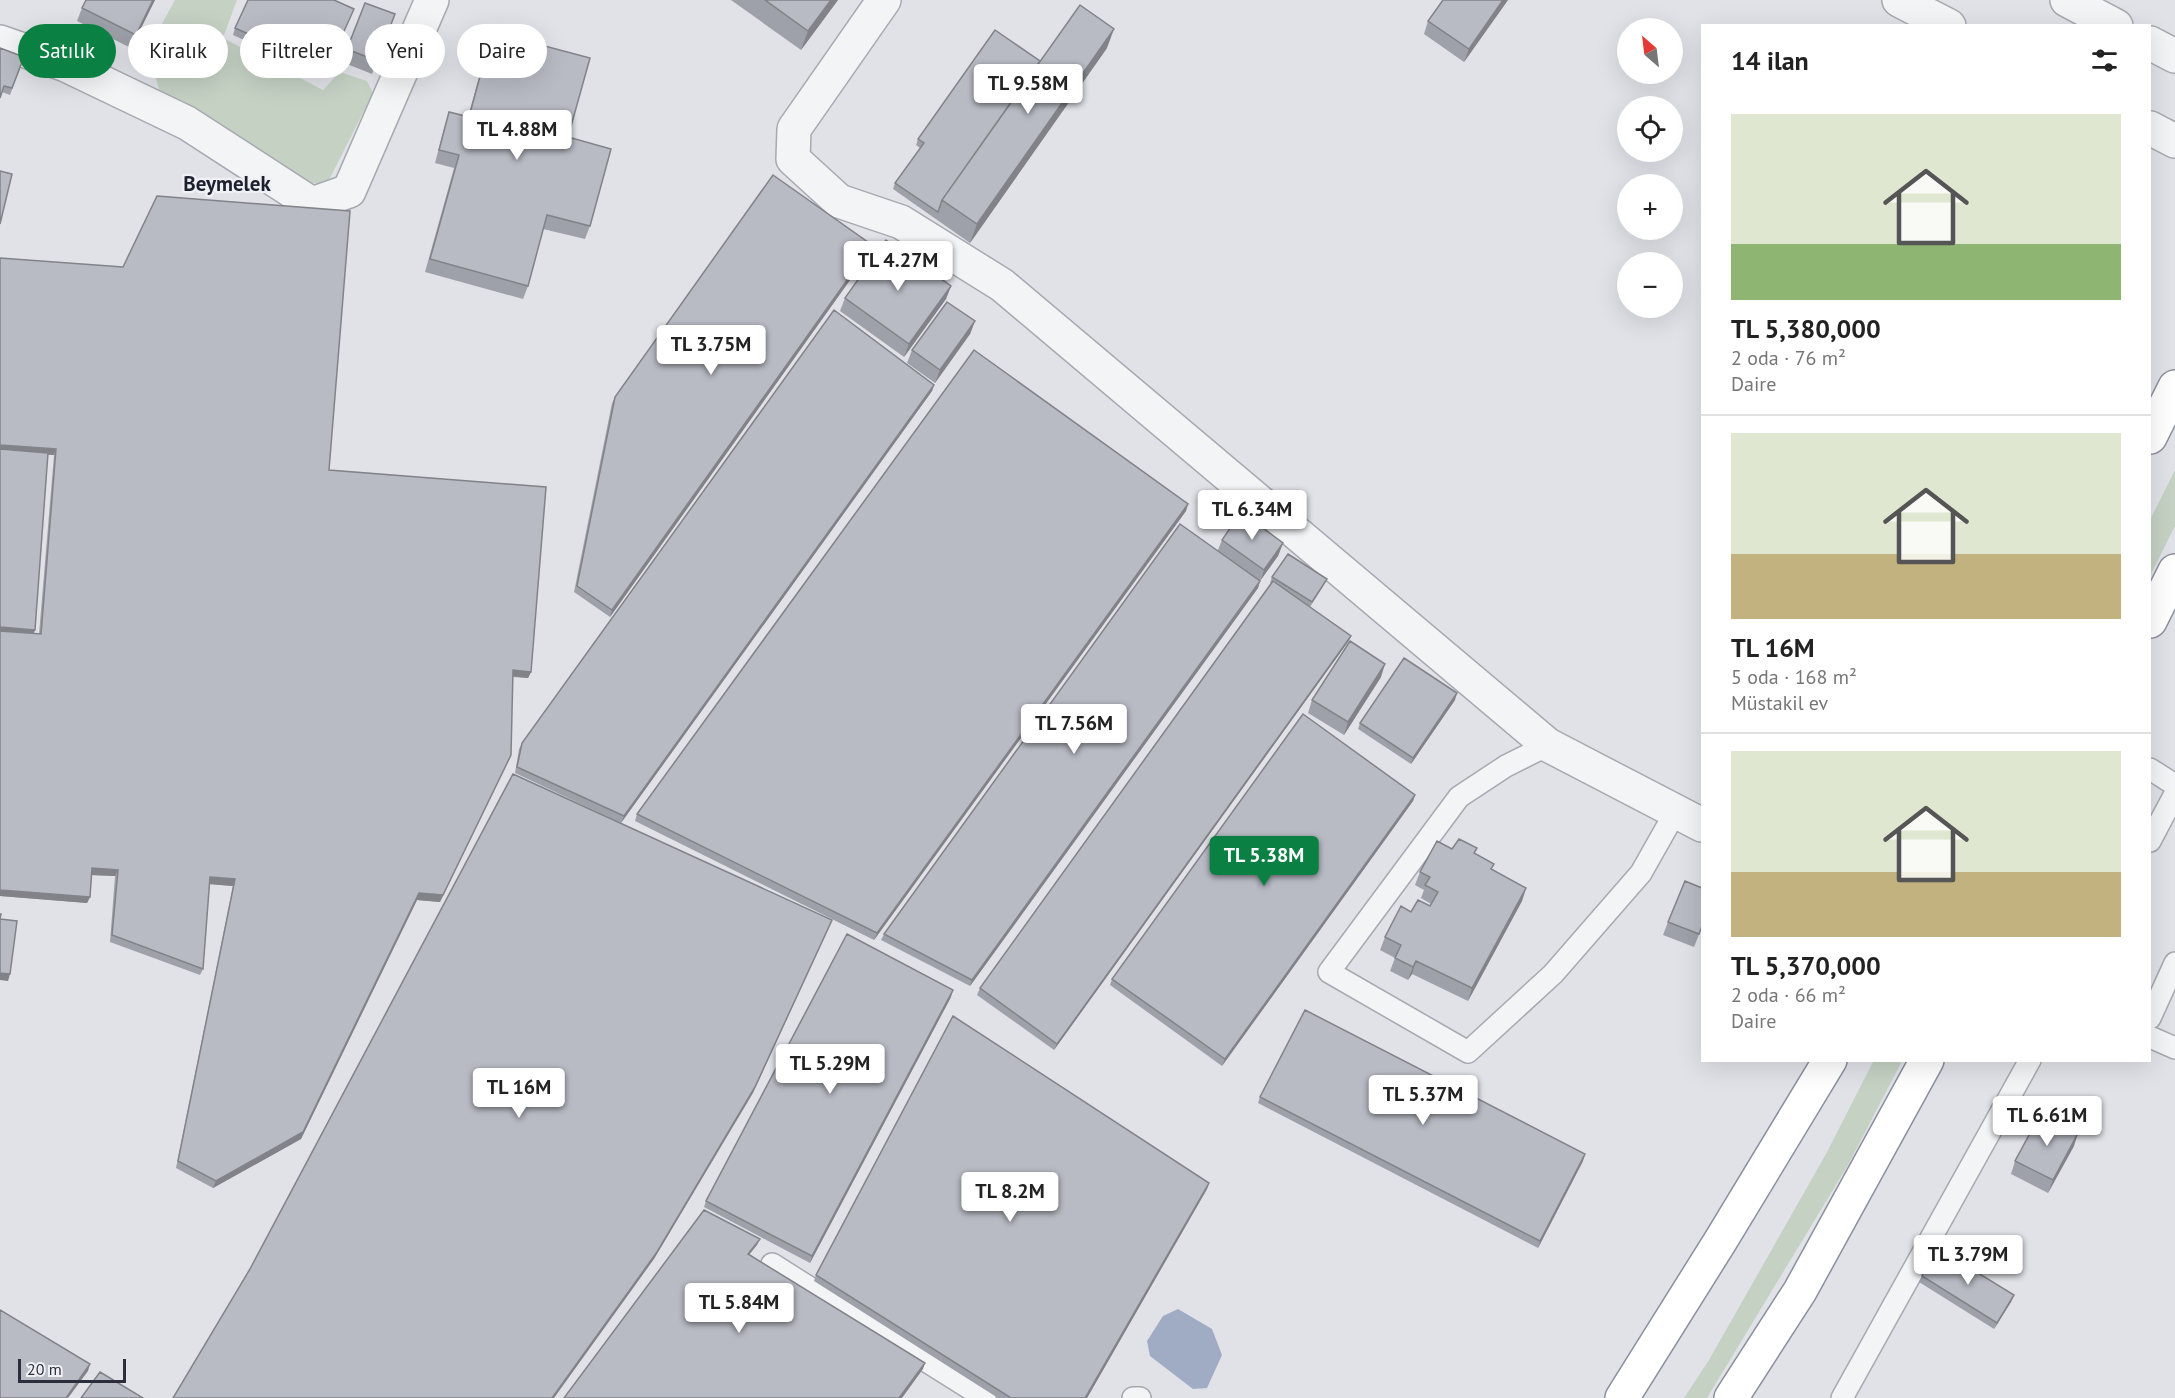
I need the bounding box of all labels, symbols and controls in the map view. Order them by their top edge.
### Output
north arrow [1617,18,1683,84]
map controls [1617,18,1683,318]
chip: Satılık [18,24,116,78]
chip: Kiralık [128,24,228,78]
chip: Filtreler [240,24,353,78]
chip: Yeni [365,24,445,78]
chip: Daire [457,24,547,78]
text: 14 ilan [1731,44,1809,77]
icon: filters [2088,44,2121,77]
pin: TL 9.58M [966,64,1090,115]
text: TL 9.58M [988,70,1068,96]
button: locate [1617,96,1683,162]
pin: TL 4.88M [455,110,579,161]
text: TL 4.88M [477,116,557,142]
icon: home [1872,153,1980,261]
district label: Beymelek [183,170,271,197]
button: + [1617,174,1683,240]
pin: TL 4.27M [836,241,960,292]
text: TL 4.27M [858,247,938,273]
button: − [1617,252,1683,318]
text: TL 5,380,000 [1731,312,1881,345]
pin: TL 3.75M [649,325,773,376]
text: TL 3.75M [671,331,751,357]
text: 2 oda · 76 m² [1731,345,1846,371]
text: Daire [1731,371,1776,397]
icon: home [1872,472,1980,580]
pin: TL 6.34M [1190,490,1314,541]
text: TL 6.34M [1212,496,1292,522]
text: TL 16M [1731,631,1815,664]
text: 5 oda · 168 m² [1731,664,1857,690]
text: Müstakil ev [1731,690,1828,716]
pin: TL 7.56M [1012,704,1136,755]
text: TL 7.56M [1035,710,1113,736]
icon: home [1872,790,1980,898]
pin: TL 5.38M [1202,836,1326,887]
text: TL 5.38M [1224,842,1304,868]
text: TL 5,370,000 [1731,949,1881,982]
text: 2 oda · 66 m² [1731,982,1846,1008]
text: Daire [1731,1008,1776,1034]
pin: TL 5.29M [768,1044,892,1095]
text: TL 5.29M [790,1050,870,1076]
pin: TL 16M [470,1068,568,1119]
text: TL 16M [487,1074,551,1100]
pin: TL 5.37M [1361,1075,1485,1126]
text: TL 5.37M [1383,1081,1463,1107]
pin: TL 6.61M [1985,1096,2109,1147]
text: TL 6.61M [2007,1102,2087,1128]
pin: TL 8.2M [955,1172,1065,1223]
text: TL 8.2M [975,1178,1045,1204]
pin: TL 3.79M [1906,1235,2030,1286]
text: TL 3.79M [1928,1241,2008,1267]
pin: TL 5.84M [677,1283,801,1334]
text: TL 5.84M [699,1289,779,1315]
scale bar [18,1356,126,1384]
text: 20 m [27,1359,62,1379]

